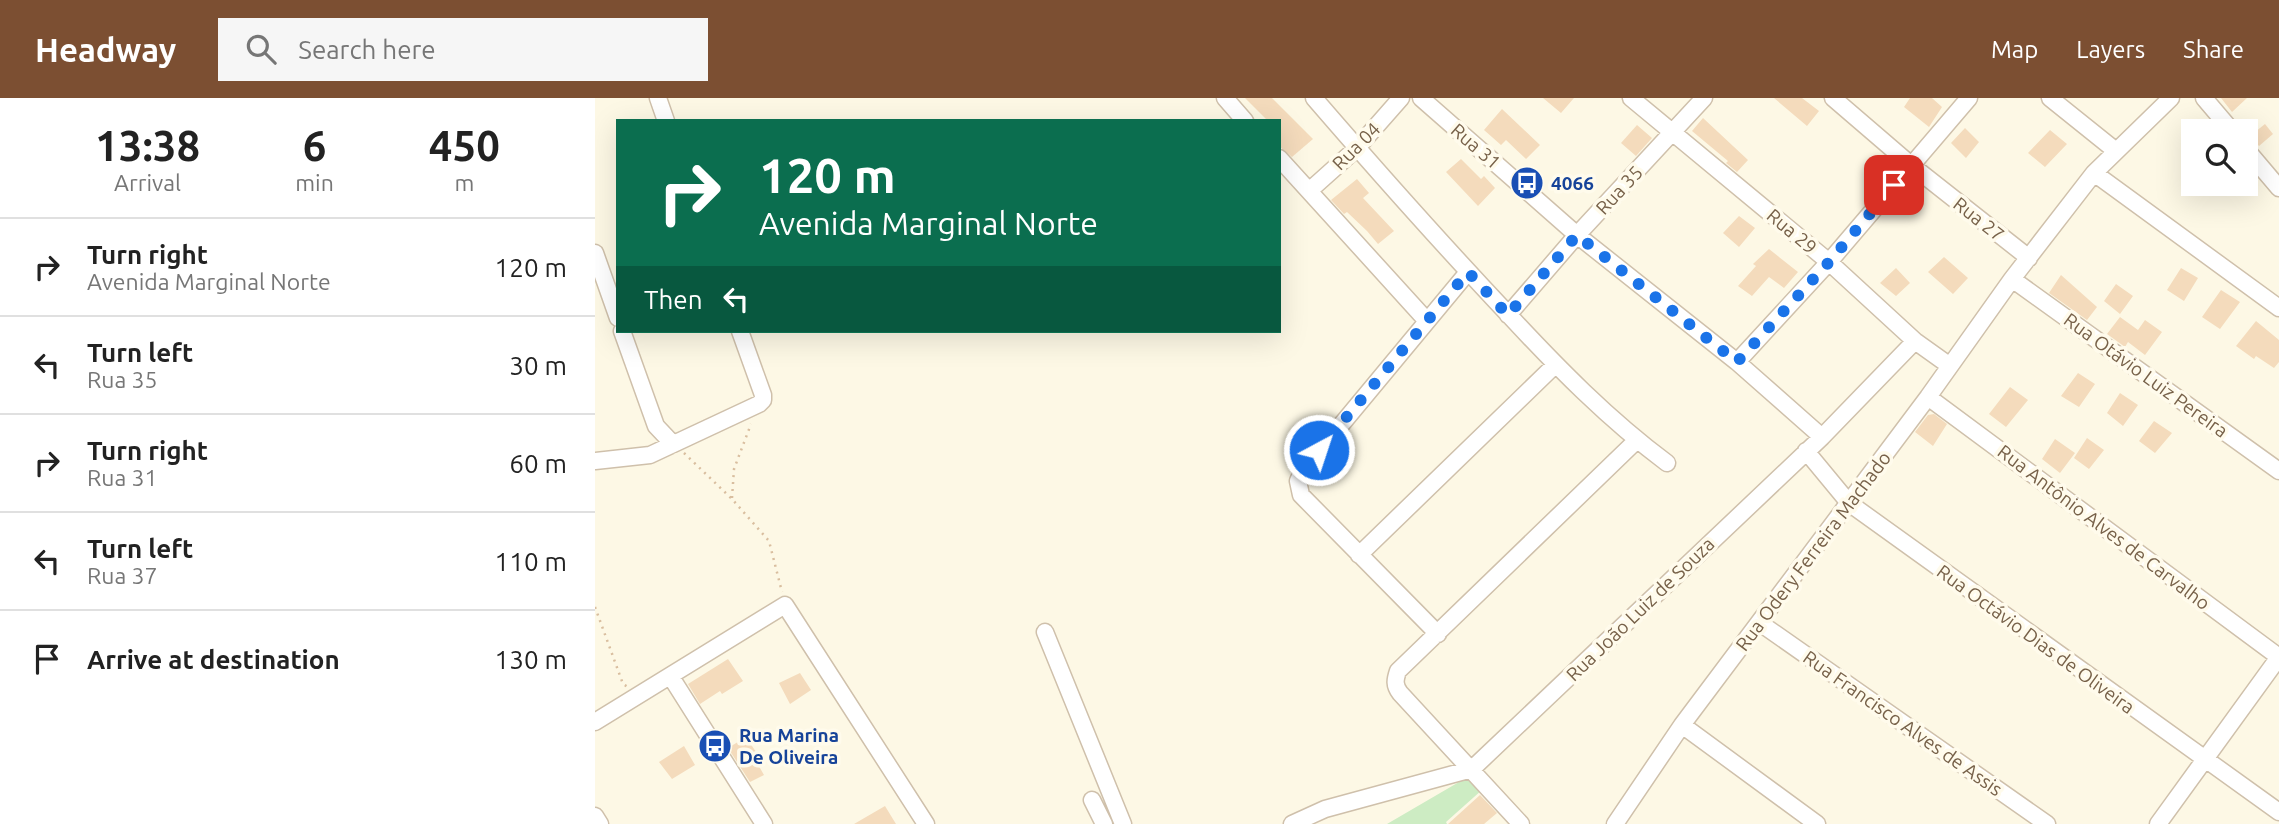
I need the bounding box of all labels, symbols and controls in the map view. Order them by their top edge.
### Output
search box [218,18,708,81]
icon: search [242,30,280,68]
text: Headway [35,31,176,68]
text: Search here [298,35,436,64]
text: Map [1991,36,2038,63]
text: Layers [2076,36,2145,63]
text: Share [2183,36,2244,63]
street label: Rua 04 [1328,118,1384,174]
street label: Rua 31 [1447,119,1505,173]
map controls [2181,119,2258,196]
button: search [2181,119,2258,196]
text: 13:38 [95,122,200,169]
text: 6 [303,122,326,169]
text: 450 [429,122,500,169]
icon: right [644,147,735,238]
text: 120 m [759,147,896,202]
pin [1864,155,1924,215]
street label: Rua 35 [1591,161,1647,219]
bus stop icon: 4066 [1508,164,1546,202]
icon: arrive [1875,166,1913,204]
text: Arrival [114,170,181,195]
text: min [295,170,334,195]
text: m [454,170,474,195]
place label: 4066 [1551,172,1594,194]
street label: Rua 27 [1949,192,2009,246]
street label: Rua 29 [1763,204,1821,258]
text: Avenida Marginal Norte [759,205,1098,241]
text: Turn right [87,240,208,269]
icon: right [28,248,66,286]
text: 120 m [495,253,567,282]
text: Avenida Marginal Norte [87,269,331,294]
icon: left [717,280,755,318]
text: Then [644,285,703,314]
street label: Rua Otávio Luiz Pereira [2060,308,2232,442]
text: Turn left [87,338,193,367]
icon: left [28,346,66,384]
text: 30 m [509,351,567,380]
text: Rua 35 [87,367,158,392]
position arrow [1282,413,1356,487]
text: Turn right [87,436,208,465]
street label: Rua Antônio Alves de Carvalho [1994,440,2214,614]
icon: right [28,444,66,482]
street label: Rua Odery Ferreira Machado [1731,447,1895,655]
text: 60 m [509,449,567,478]
text: Rua 31 [87,465,158,490]
street label: Rua João Luiz de Souza [1561,533,1719,685]
text: Turn left [87,534,193,563]
icon: left [28,542,66,580]
text: 110 m [495,547,567,576]
street label: Rua Octávio Dias de Oliveira [1933,560,2139,718]
text: Rua 37 [87,563,158,588]
icon: arrive [28,640,66,678]
text: Arrive at destination [87,645,340,674]
text: 130 m [495,645,567,674]
street label: Rua Francisco Alves de Assis [1799,646,2007,800]
place label: Rua Marina De Oliveira [739,724,839,768]
bus stop icon: Rua Marina De Oliveira [696,727,734,765]

